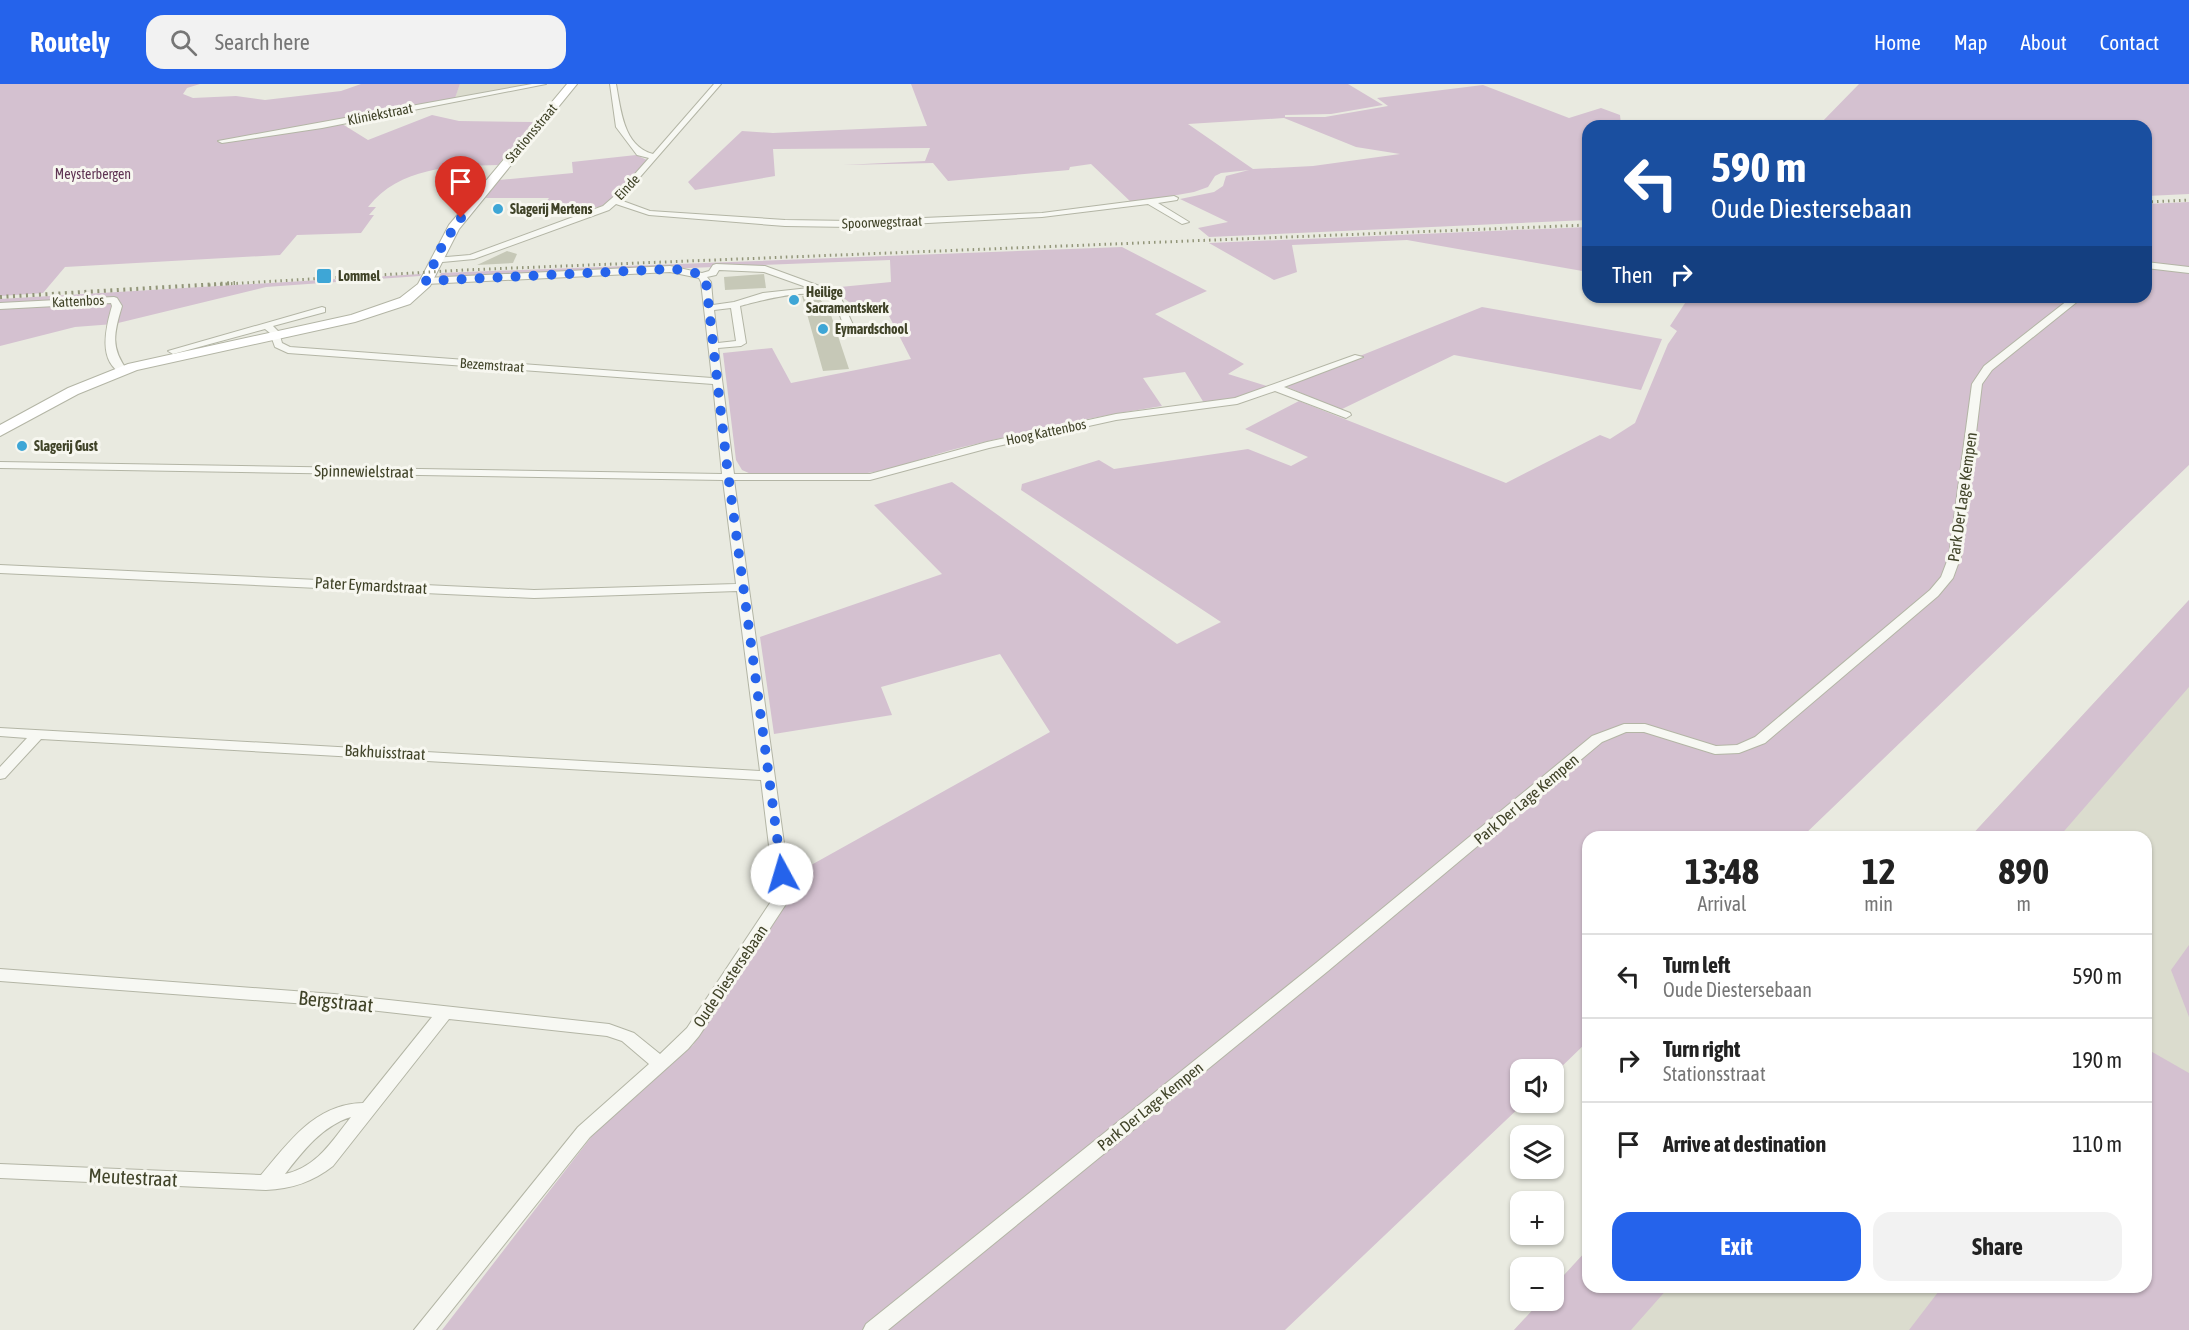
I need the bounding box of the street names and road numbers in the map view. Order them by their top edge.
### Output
street label: Kliniekstraat [346,100,414,128]
street label: Stationsstraat [502,100,560,166]
street label: Einde [611,171,643,203]
street label: Spoorwegstraat [842,213,922,231]
street label: Kattenbos [51,292,105,310]
street label: Bezemstraat [459,355,525,375]
street label: Hoog Kattenbos [1004,416,1088,448]
street label: Park Der Lage Kempen [1944,431,1981,563]
street label: Spinnewielstraat [314,461,414,482]
street label: Pater Eymardstraat [314,573,428,598]
street label: Bakhuisstraat [344,741,426,763]
street label: Park Der Lage Kempen [1470,750,1582,849]
street label: Oude Diestersebaan [689,922,771,1030]
street label: Bergstraat [297,986,375,1016]
street label: Park Der Lage Kempen [1094,1058,1207,1155]
street label: Meutestraat [88,1163,179,1191]

